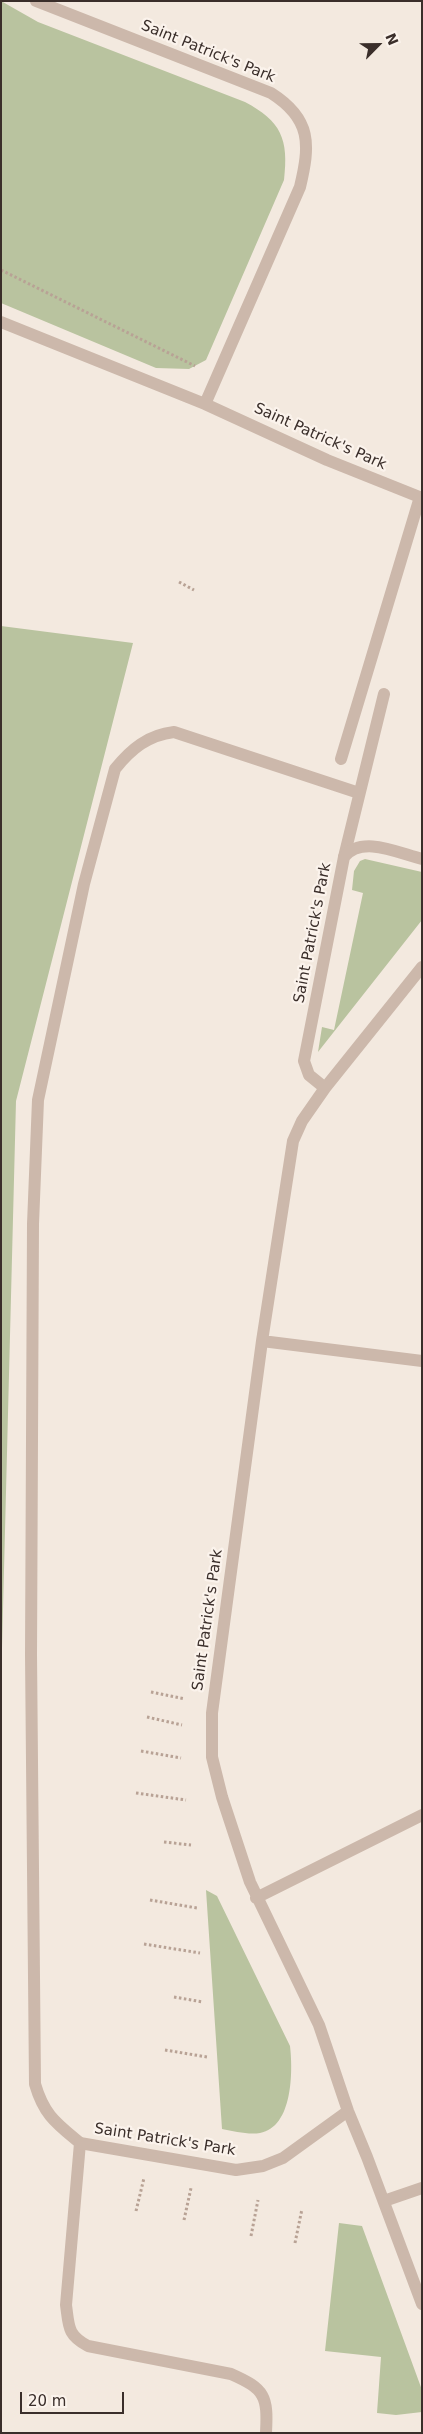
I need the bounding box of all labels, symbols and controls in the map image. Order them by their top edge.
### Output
street label: Saint Patrick's Park [138,17,278,87]
north arrow [353,20,403,70]
text: N [382,31,401,48]
street label: Saint Patrick's Park [251,400,389,474]
street label: Saint Patrick's Park [291,861,335,1005]
street label: Saint Patrick's Park [189,1548,227,1692]
street label: Saint Patrick's Park [93,2120,237,2160]
scale bar [22,2382,126,2414]
text: 20 m [28,2392,66,2410]

